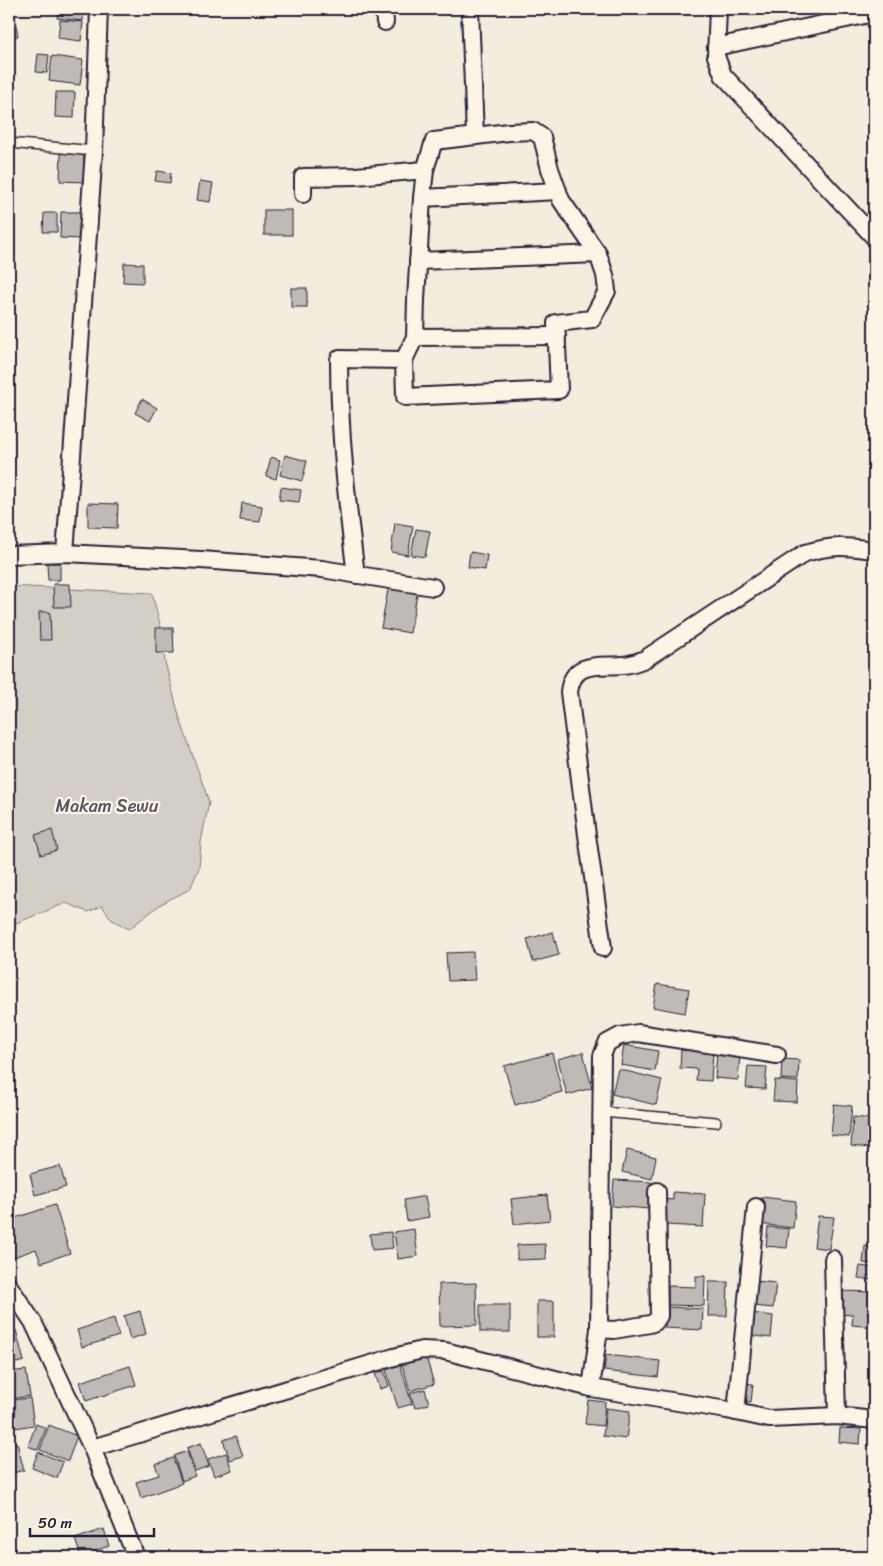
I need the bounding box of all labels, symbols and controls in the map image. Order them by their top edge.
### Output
park label: Makam Sewu [56,790,159,822]
scale bar [30,1506,154,1538]
text: 50 m [38,1510,73,1536]

